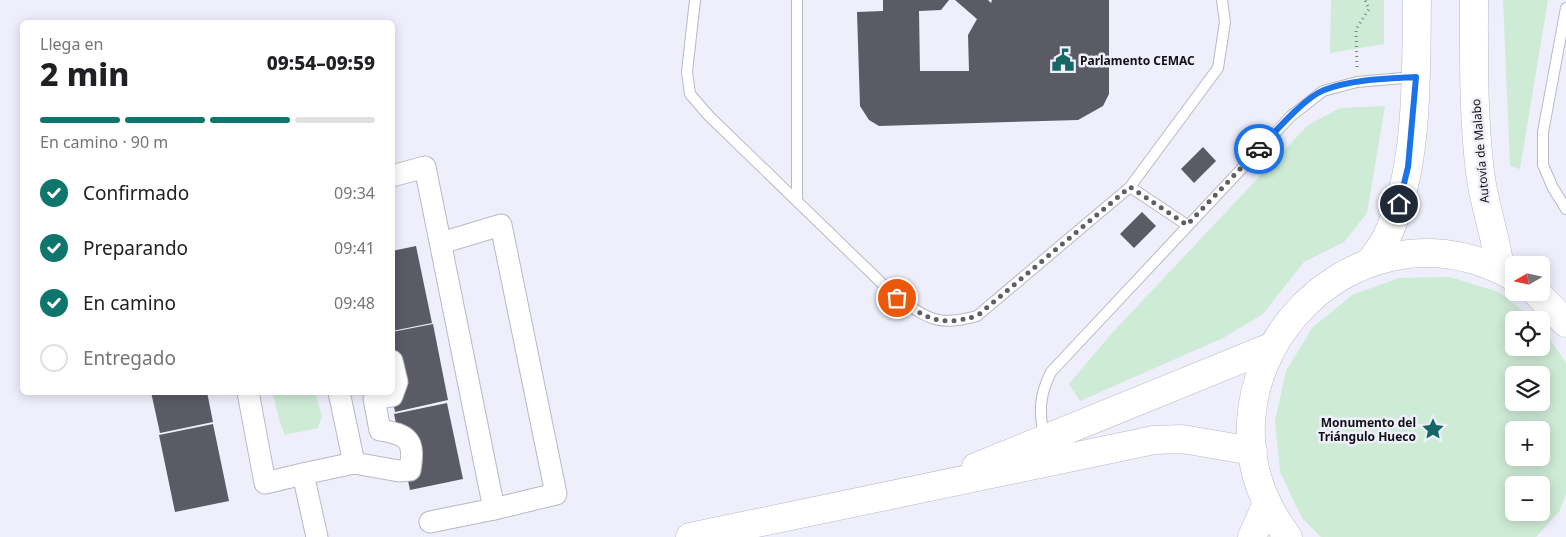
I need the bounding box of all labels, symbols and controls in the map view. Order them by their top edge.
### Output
text: Llega en [40,33,103,55]
public building icon: Parlamento CEMAC [1050,47,1076,73]
text: 09:54–09:59 [267,50,375,76]
text: 2 min [40,52,129,95]
place label: Parlamento CEMAC [1080,52,1195,69]
street label: Autovía de Malabo [1467,98,1493,204]
courier [1234,124,1284,174]
text: En camino · 90 m [40,131,168,153]
icon: car [1245,135,1273,163]
icon: check [40,179,68,207]
text: Confirmado [83,180,189,206]
text: 09:34 [334,182,375,204]
pin [1378,183,1420,225]
icon: home [1385,190,1413,218]
icon: check [40,234,68,262]
text: Preparando [83,235,188,261]
text: 09:41 [334,237,375,259]
north arrow [1505,256,1550,301]
map controls [1505,256,1550,521]
pin [876,277,918,319]
icon: bag [883,284,911,312]
icon: check [40,289,68,317]
text: En camino [83,290,176,316]
text: 09:48 [334,292,375,314]
button: locate [1505,311,1550,356]
text: Entregado [83,345,176,371]
button: layers [1505,366,1550,411]
place label: Monumento del Triángulo Hueco [1318,414,1416,445]
place icon: Monumento del Triángulo Hueco [1420,416,1446,442]
button: + [1505,421,1550,466]
button: − [1505,476,1550,521]

